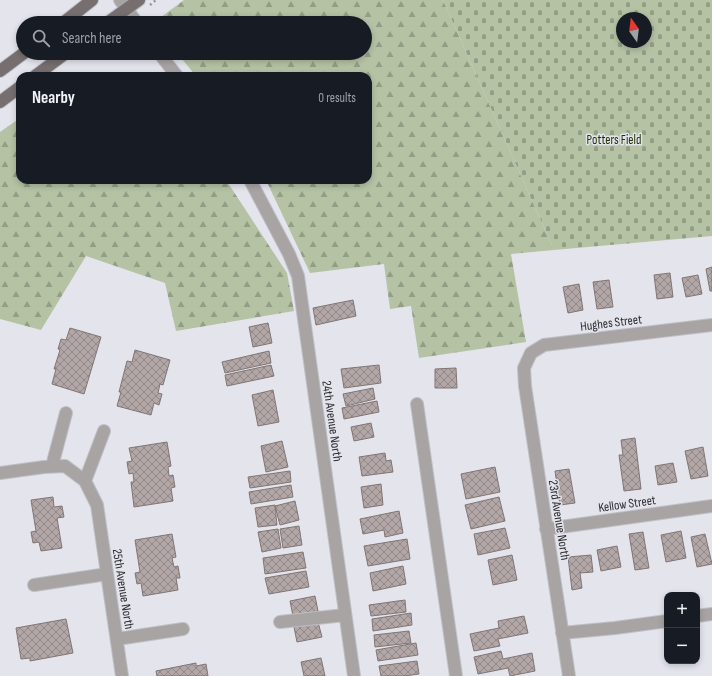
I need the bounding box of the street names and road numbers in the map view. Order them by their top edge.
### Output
street label: Hughes Street [579,311,643,335]
street label: 24th Avenue North [318,379,346,463]
street label: 23rd Avenue North [545,479,573,561]
street label: Kellow Street [597,492,657,516]
street label: 25th Avenue North [109,548,137,630]

